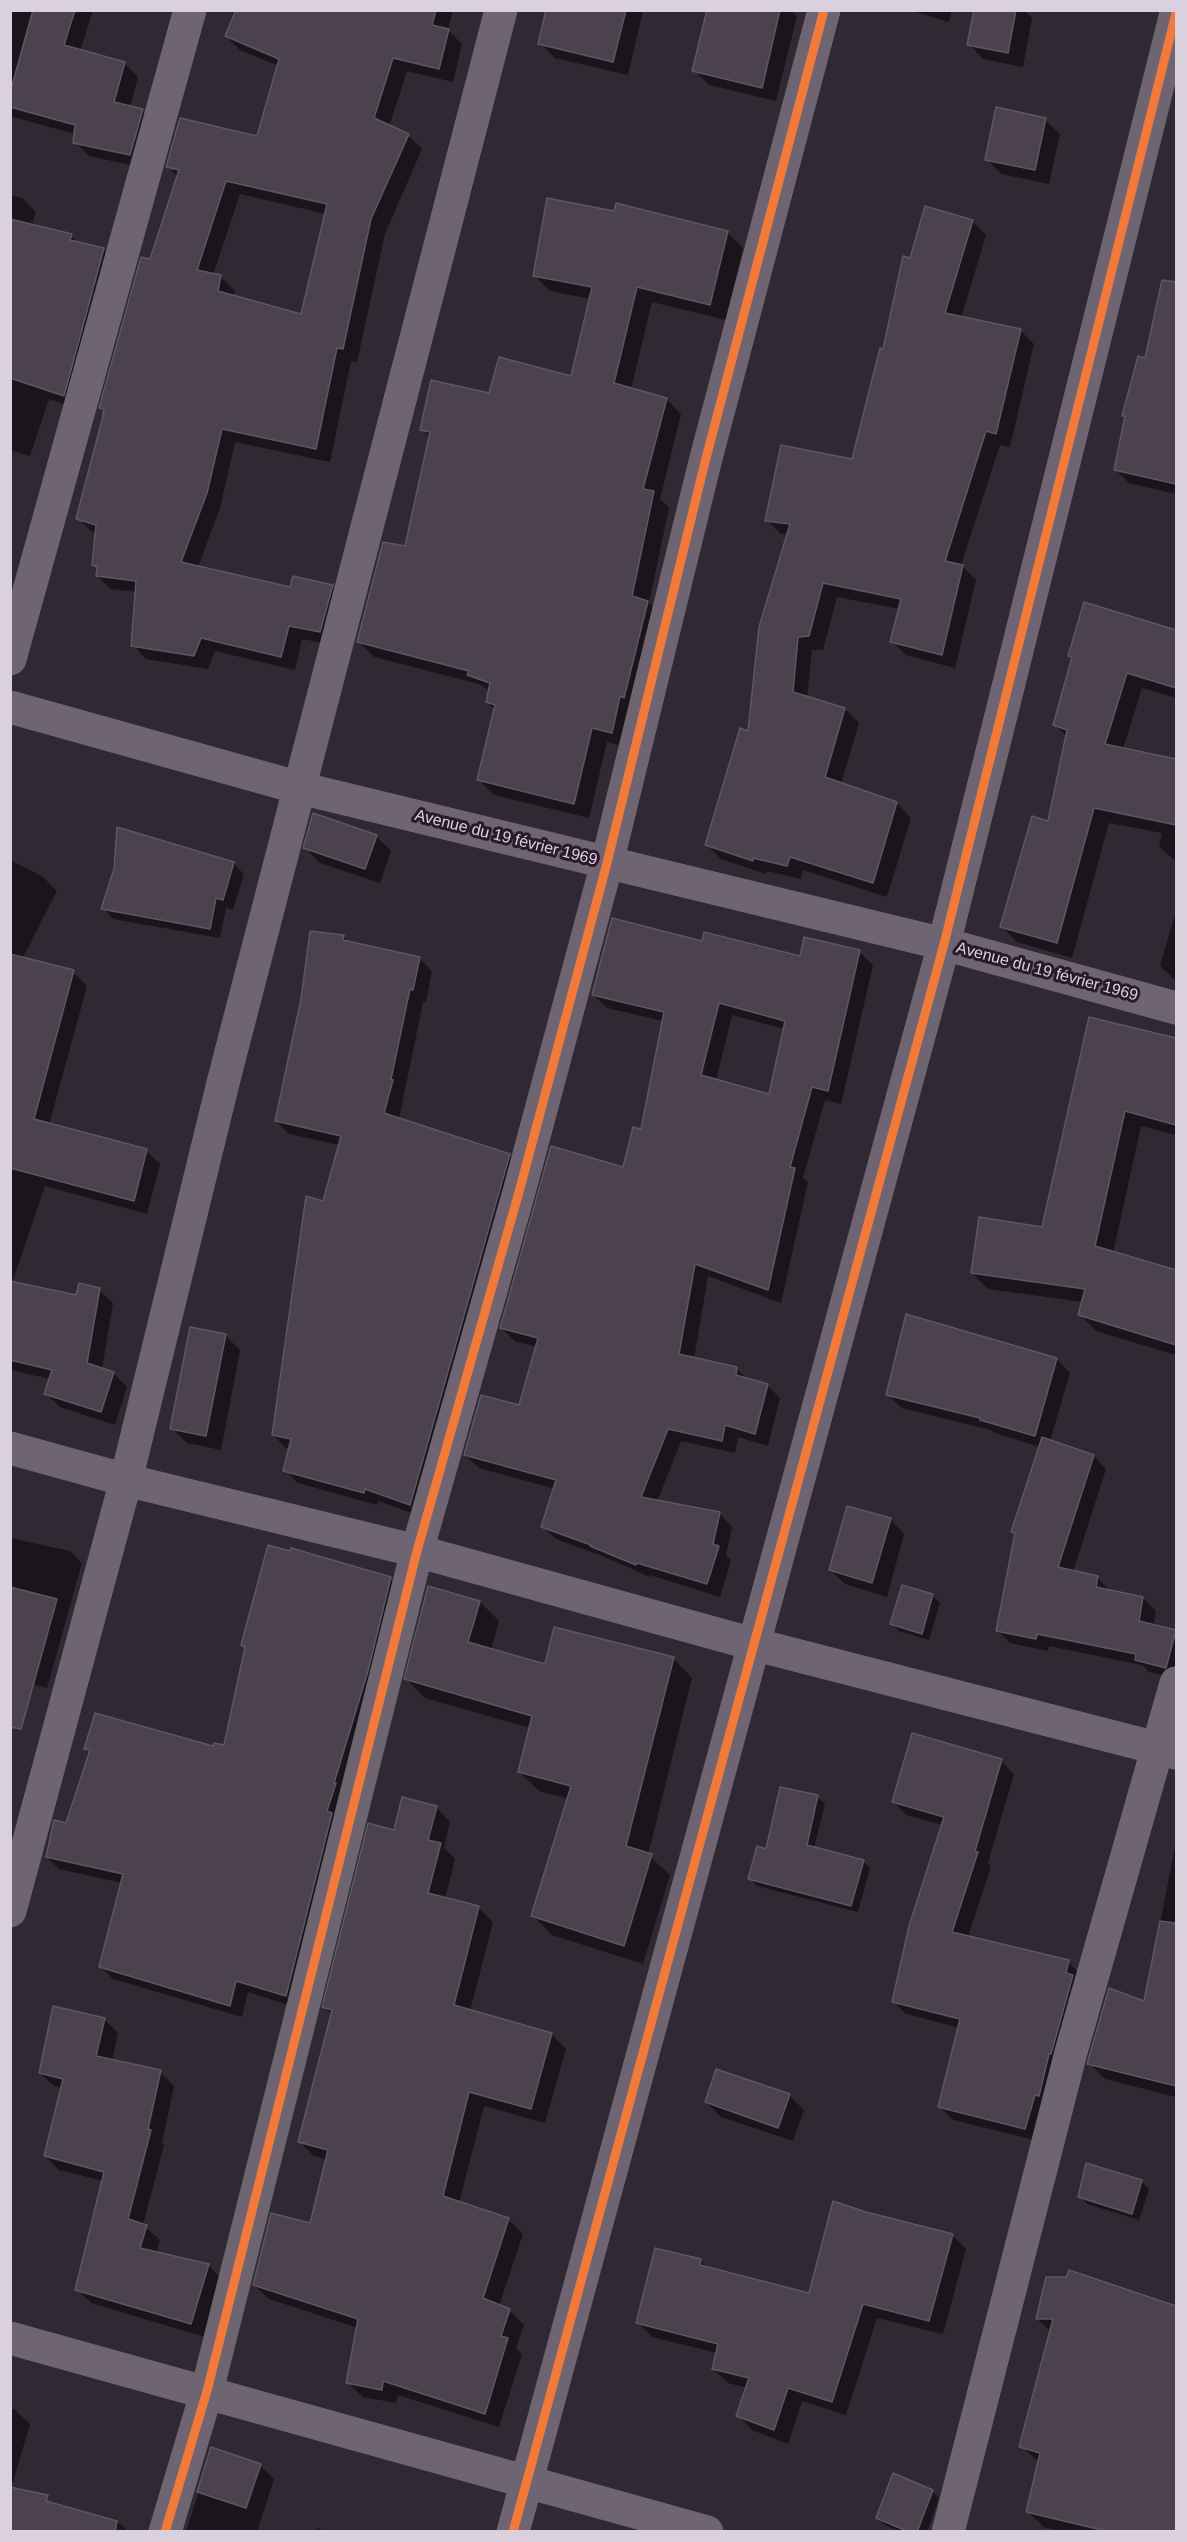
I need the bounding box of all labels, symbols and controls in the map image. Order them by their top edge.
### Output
street label: Avenue du 19 février 1969 [413,806,599,870]
street label: Avenue du 19 février 1969 [954,938,1140,1006]

